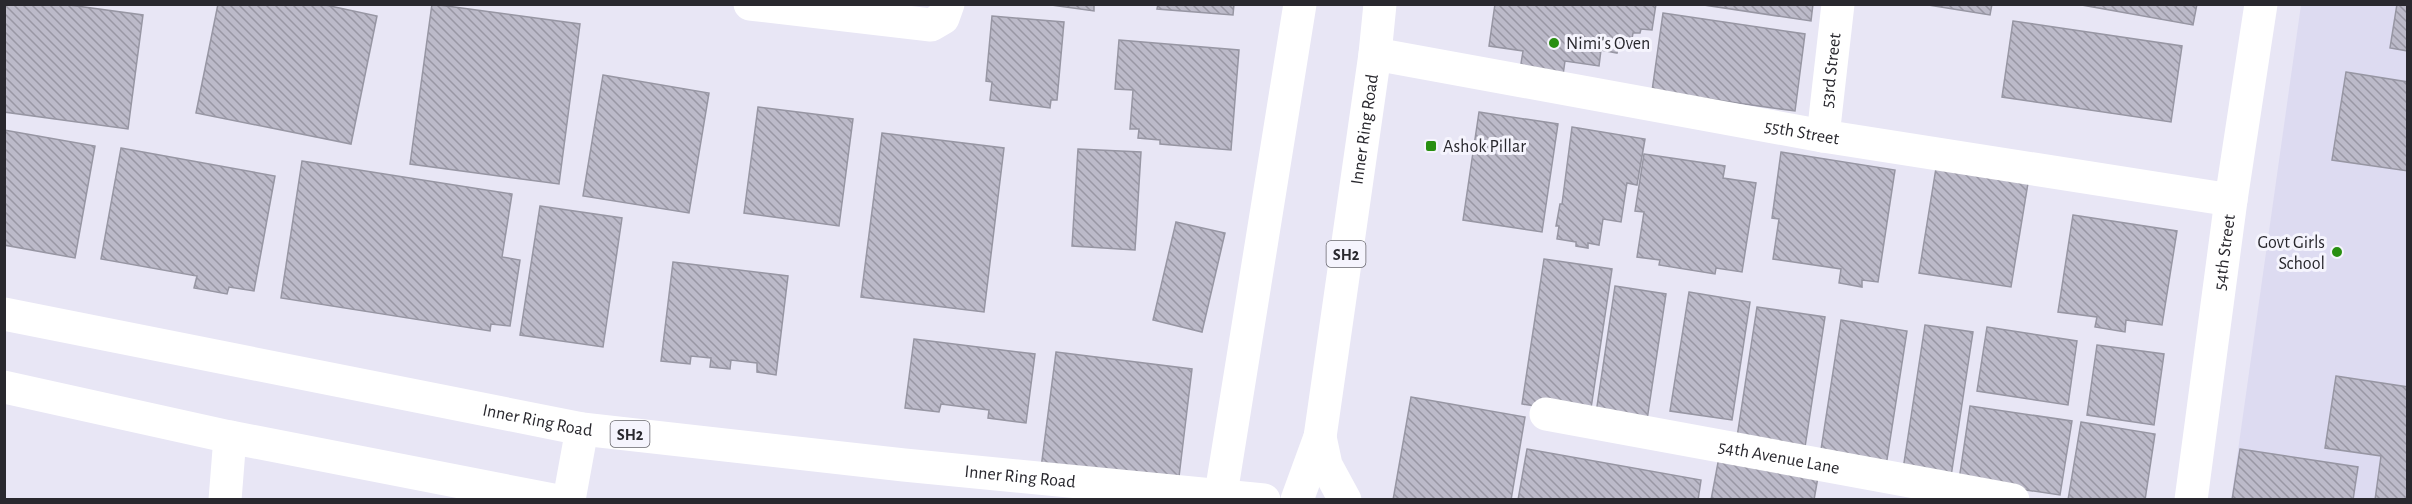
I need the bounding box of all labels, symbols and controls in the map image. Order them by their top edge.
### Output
street label: 53rd Street [1818,32,1845,109]
place label: Nimi's Oven [1566,35,1650,53]
marker: Nimi's Oven [1547,36,1561,50]
street label: Inner Ring Road [1348,73,1382,186]
street label: 55th Street [1763,117,1841,148]
place label: Ashok Pillar [1443,138,1526,156]
marker: Ashok Pillar [1424,139,1438,153]
street label: 54th Street [2211,213,2239,292]
place label: Govt Girls School [2258,234,2325,273]
road number: SH2 [1326,241,1366,267]
marker: Govt Girls School [2330,245,2344,259]
street label: Inner Ring Road [481,401,593,440]
road number: SH2 [610,421,650,447]
street label: 54th Avenue Lane [1717,438,1841,478]
street label: Inner Ring Road [964,463,1076,492]

